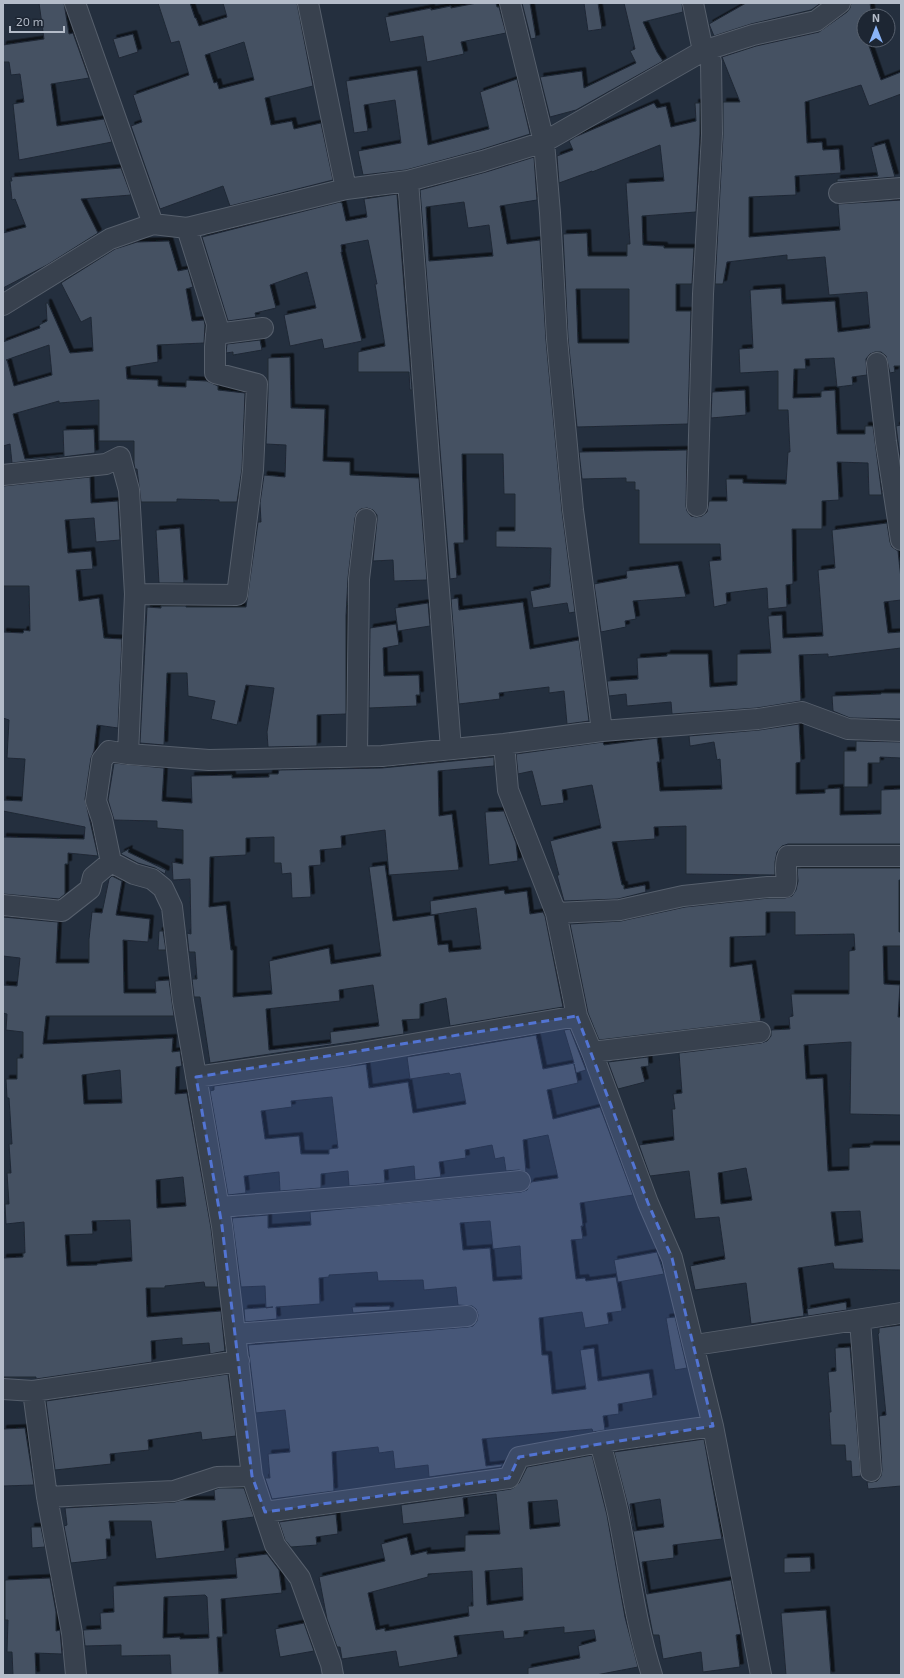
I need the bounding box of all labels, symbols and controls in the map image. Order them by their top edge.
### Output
scale bar [10,8,64,34]
north arrow [856,8,896,48]
text: N [872,11,880,24]
text: 20 m [16,14,43,28]

